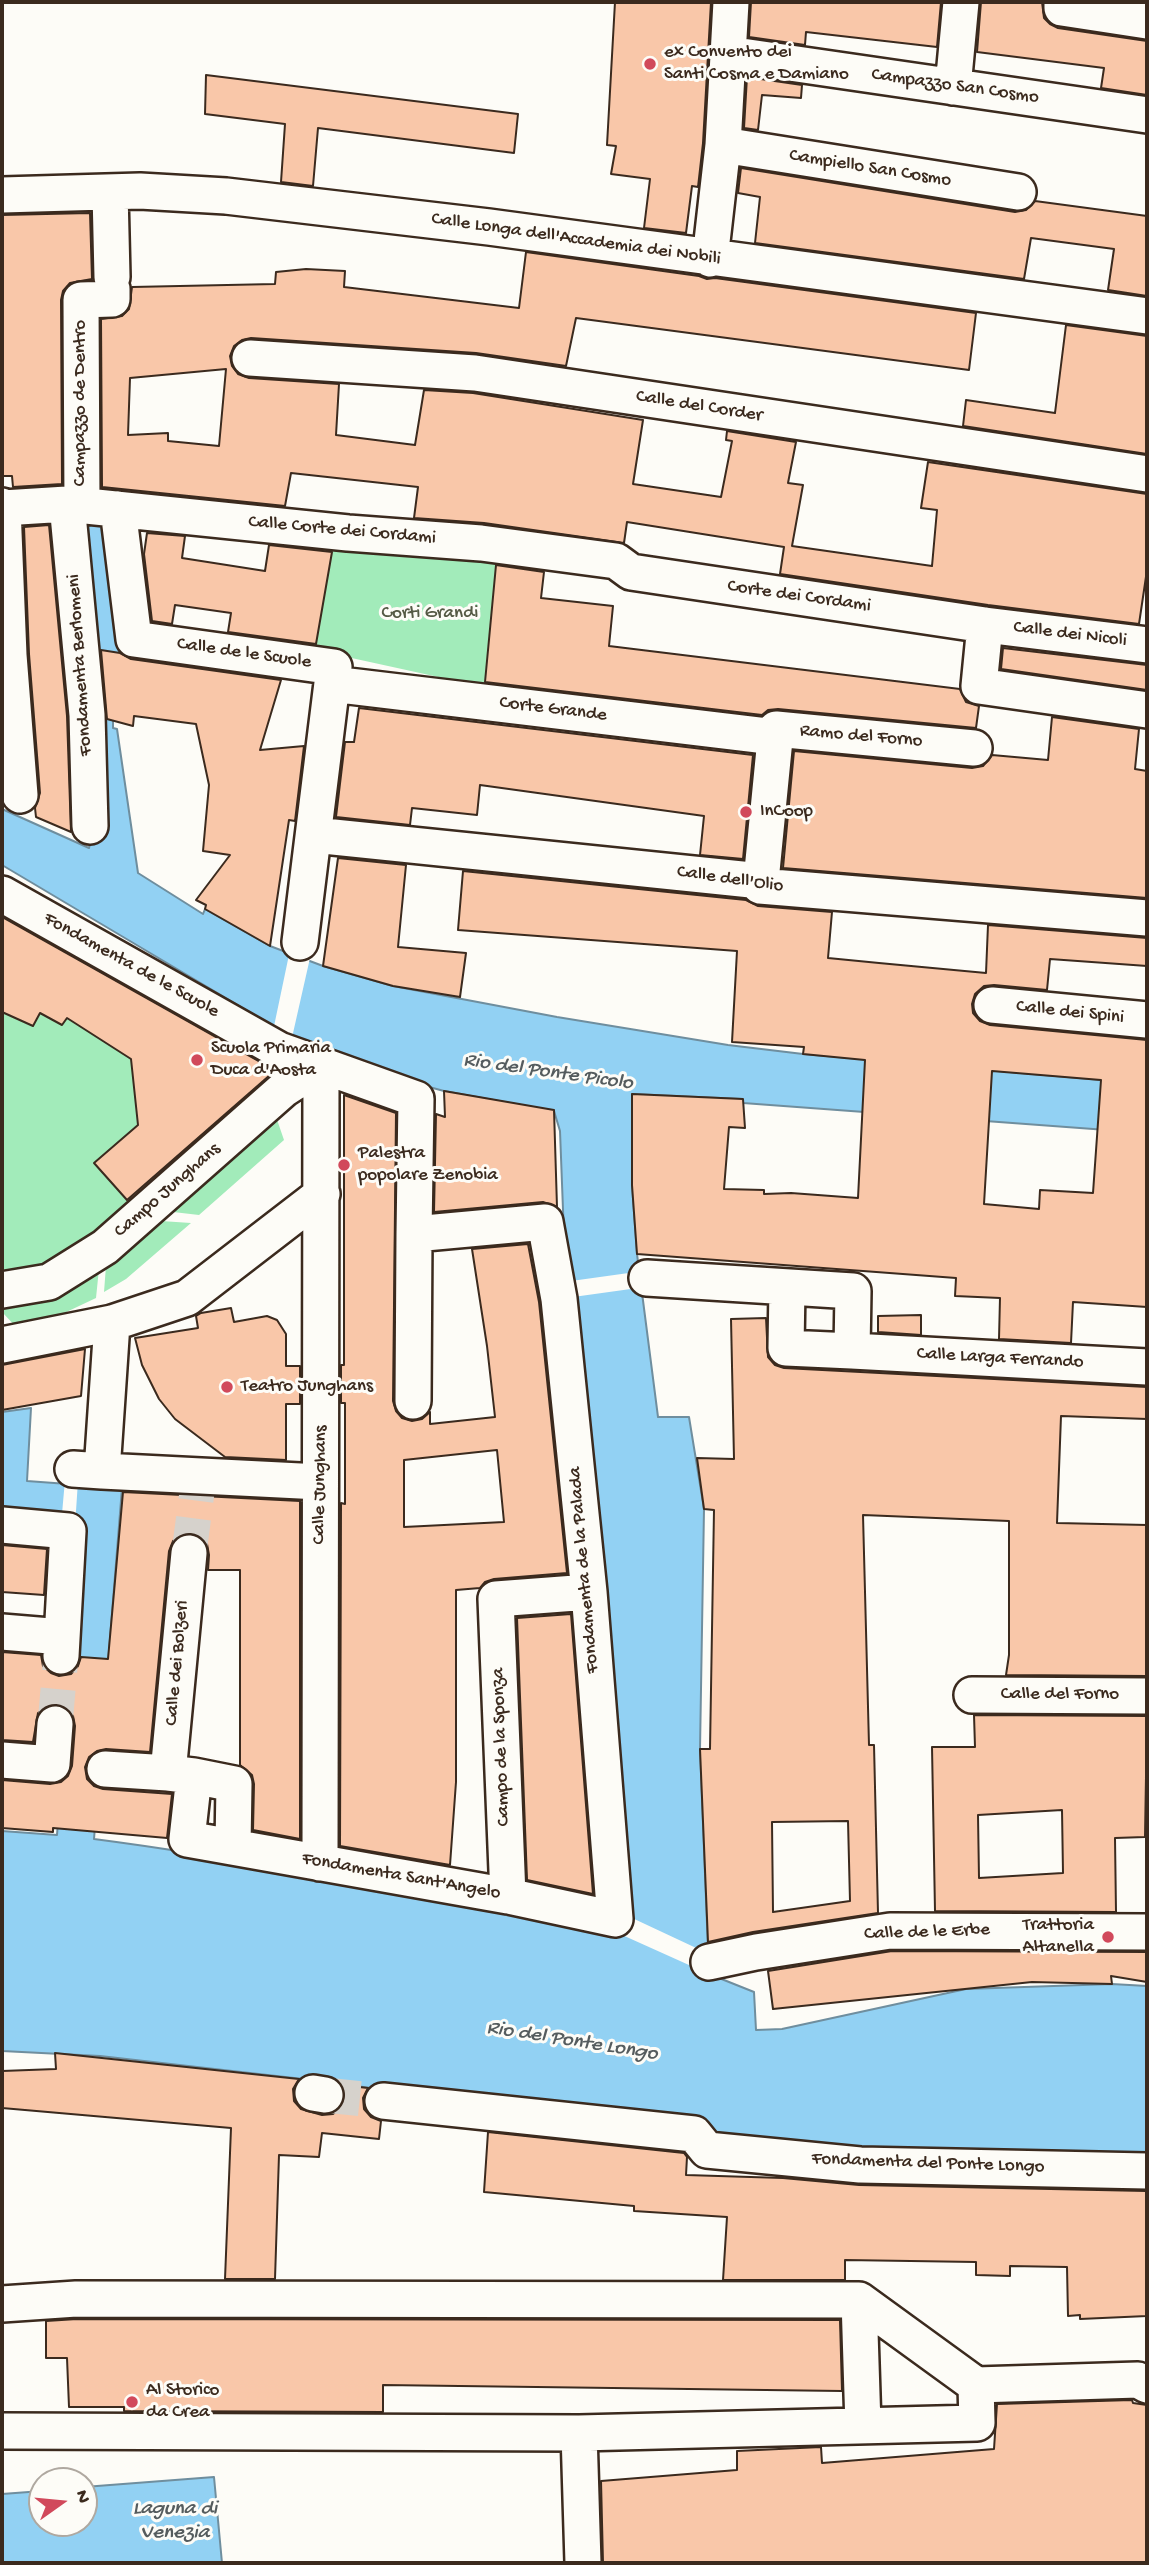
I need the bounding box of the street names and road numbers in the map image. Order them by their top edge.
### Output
street label: Campazzo San Cosmo [870,64,1040,110]
street label: Campiello San Cosmo [787,145,953,193]
street label: Calle Longa dell'Accademia dei Nobili [430,208,722,272]
street label: Campazzo de Dentro [70,320,92,486]
street label: Calle del Corder [634,386,764,428]
street label: Calle Corte dei Cordami [247,511,437,551]
street label: Fondamenta Berlomeni [63,573,99,757]
street label: Corte dei Cordami [726,576,872,618]
street label: Calle dei Nicoli [1012,617,1128,653]
street label: Calle de le Scuole [175,633,313,675]
street label: Corte Grande [498,692,608,728]
street label: Ramo del Forno [799,720,923,754]
street label: Calle dell'Olio [675,861,785,899]
street label: Fondamenta de le Scuole [39,908,223,1024]
street label: Calle dei Spini [1015,996,1125,1030]
street label: Campo Junghans [110,1139,226,1243]
street label: Calle Larga Ferrando [916,1343,1084,1375]
street label: Calle Junghans [309,1425,333,1545]
street label: Fondamenta de la Palada [565,1466,605,1674]
street label: Calle dei Bolzeri [161,1599,195,1727]
street label: Campo de la Sponza [488,1667,516,1827]
street label: Calle del Forno [1001,1684,1119,1706]
street label: Fondamenta Sant'Angelo [300,1848,502,1906]
street label: Calle de le Erbe [864,1919,990,1947]
street label: Fondamenta del Ponte Longo [811,2149,1045,2179]

